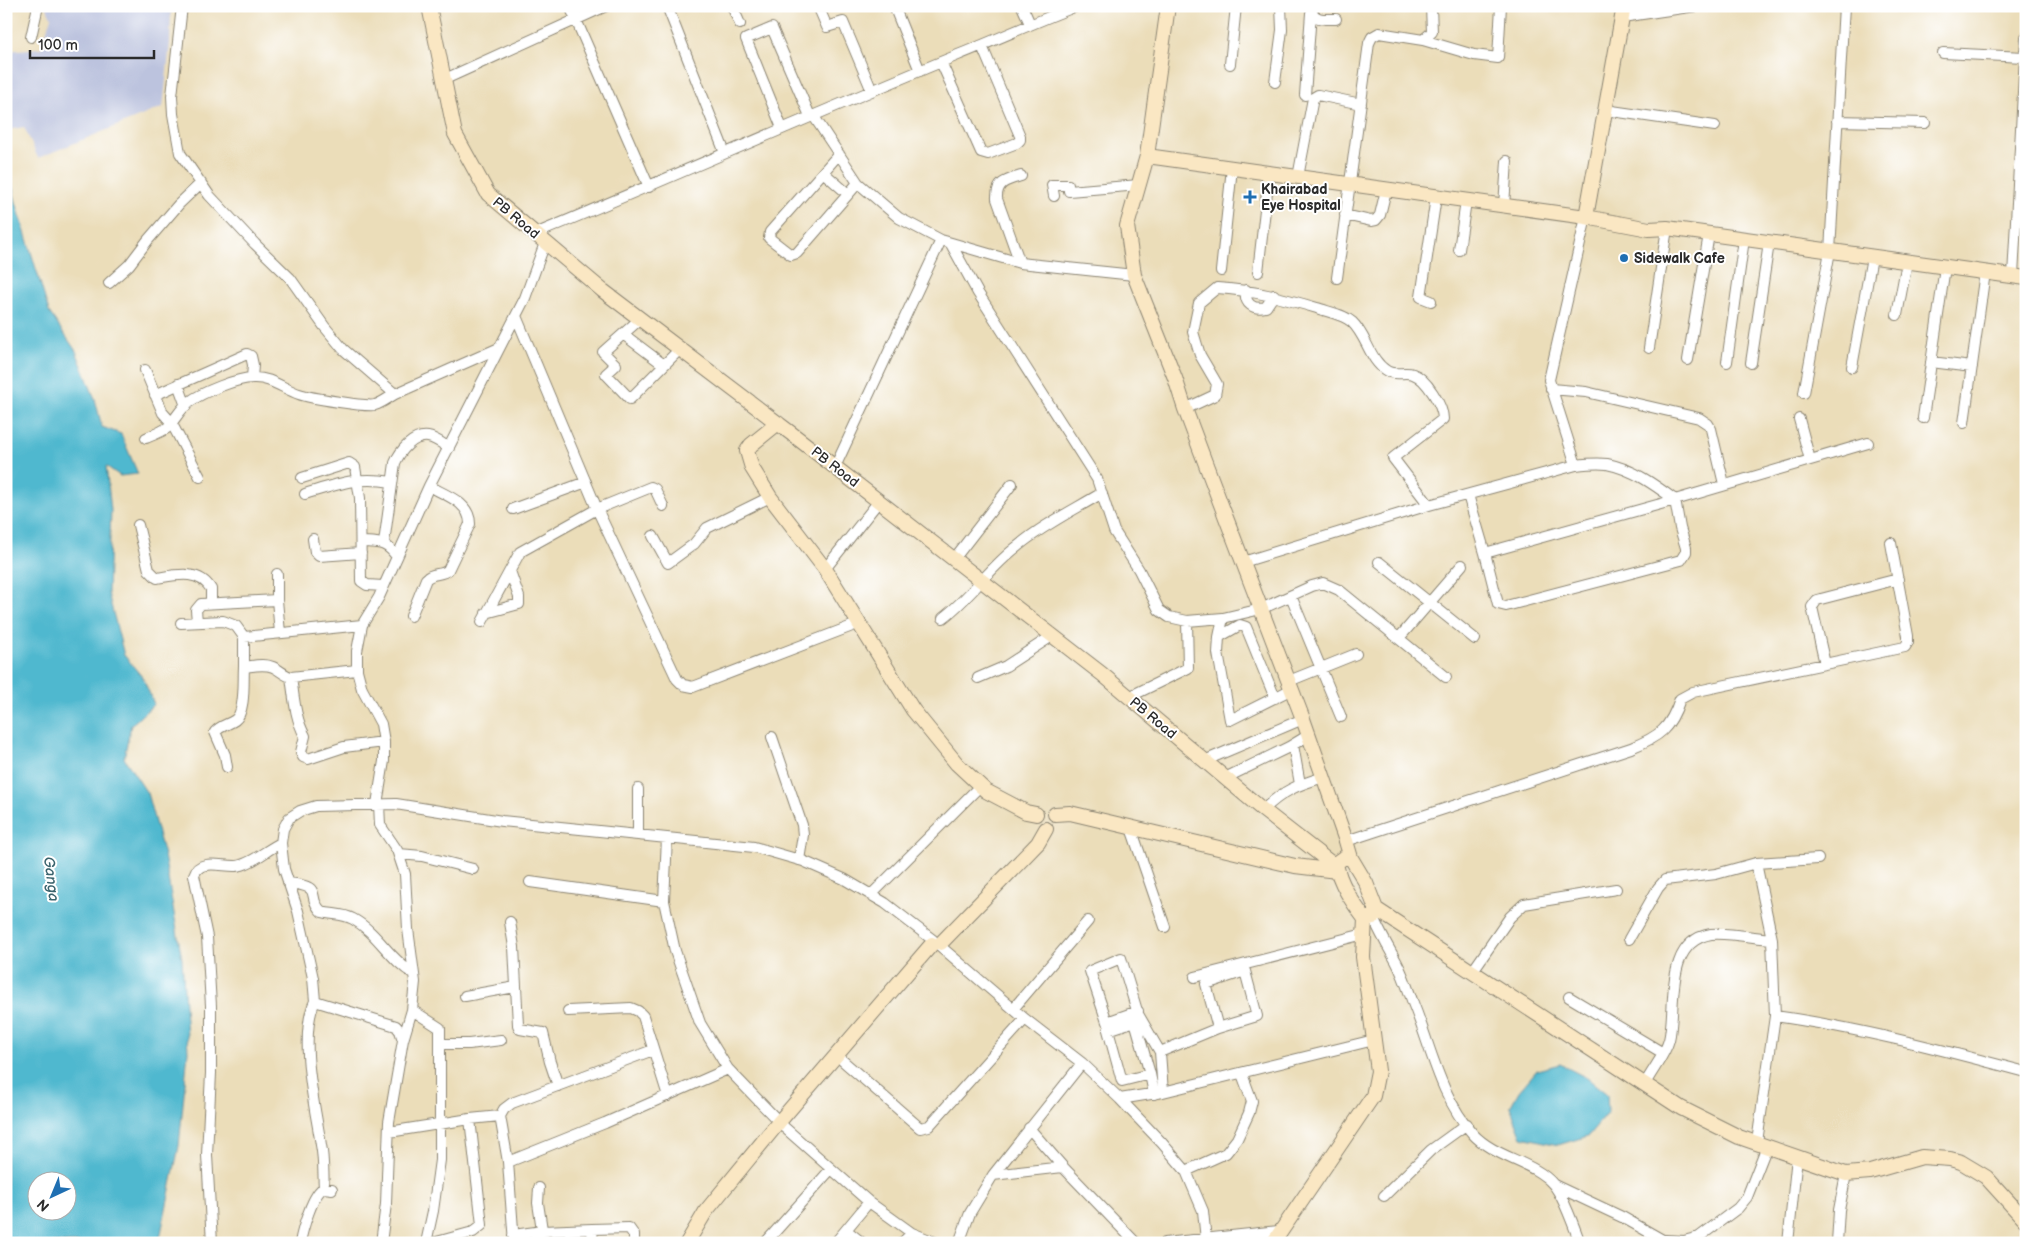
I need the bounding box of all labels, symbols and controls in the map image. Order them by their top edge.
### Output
scale bar [30,28,154,60]
text: 100 m [38,36,78,55]
place label: Khairabad Eye Hospital [1261,181,1341,214]
marker: Khairabad Eye Hospital [1243,190,1257,204]
street label: PB Road [489,193,543,243]
place label: Sidewalk Cafe [1634,250,1725,267]
marker: Sidewalk Cafe [1618,252,1630,264]
street label: PB Road [808,443,862,491]
street label: PB Road [1126,693,1180,743]
water label: Ganga [39,856,63,902]
north arrow [28,1172,78,1222]
text: N [34,1195,53,1215]

